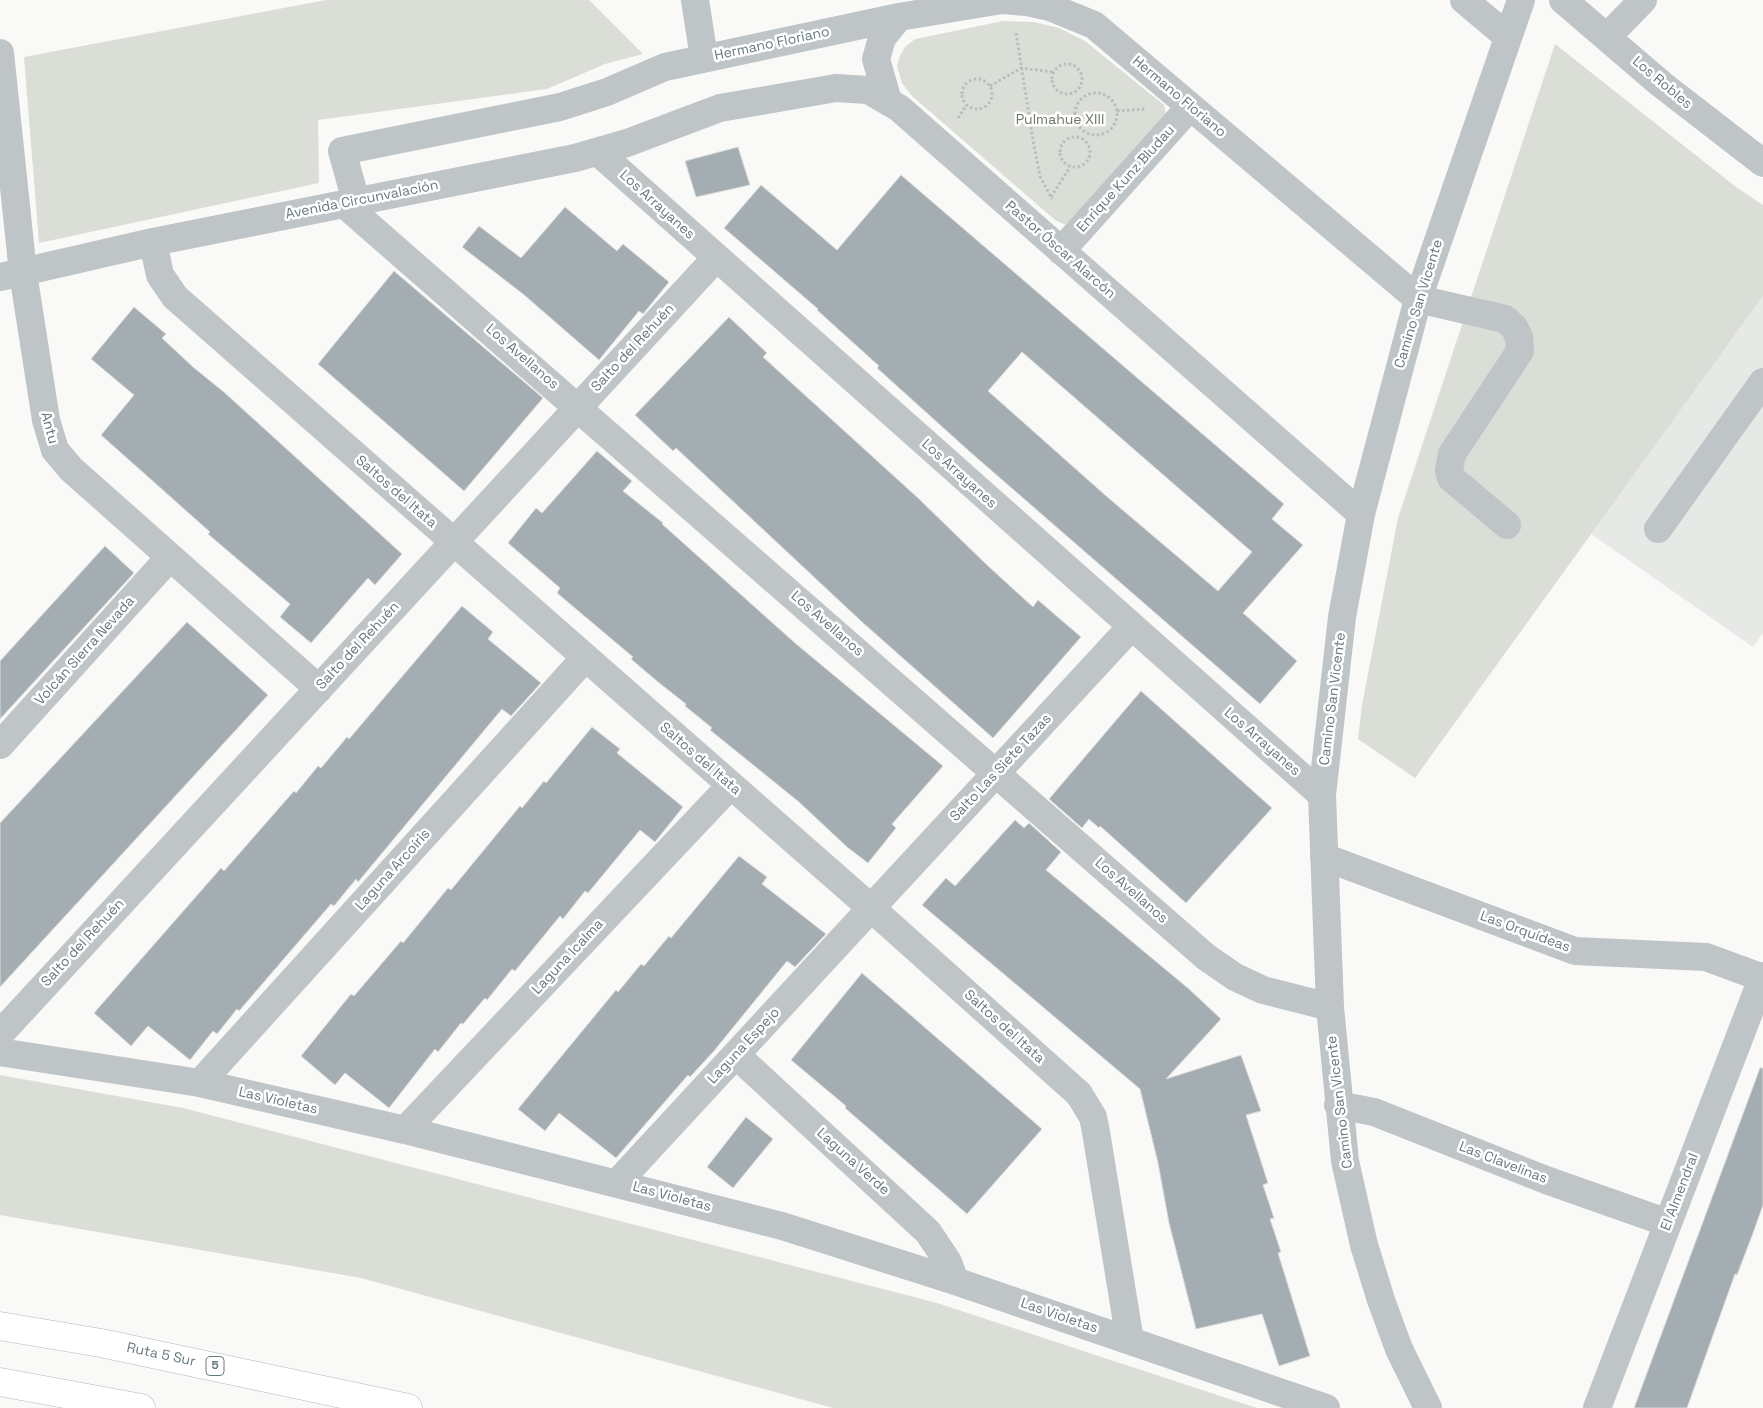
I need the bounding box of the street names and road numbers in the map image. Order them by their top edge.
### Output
street label: Hermano Floriano [713,24,831,64]
street label: Hermano Floriano [1129,53,1229,141]
street label: Los Robles [1629,53,1695,113]
street label: Enrique Kunz Bludau [1074,122,1178,236]
street label: Los Arrayanes [616,167,698,243]
street label: Avenida Circunvalación [284,177,440,223]
street label: Pastor Óscar Alarcón [1002,198,1118,302]
street label: Camino San Vicente [1391,238,1447,370]
street label: Salto del Rehuén [588,301,678,395]
street label: Los Avellanos [482,321,562,393]
street label: Antu [37,410,61,446]
street label: Los Arrayanes [918,436,1000,512]
street label: Saltos del Itata [352,452,440,532]
street label: Los Avellanos [787,588,867,660]
street label: Volcán Sierra Nevada [32,593,138,709]
street label: Salto del Rehuén [313,599,403,693]
street label: Camino San Vicente [1317,632,1349,766]
street label: Los Arrayanes [1221,704,1303,780]
street label: Salto Las Siete Tazas [947,711,1055,825]
street label: Saltos del Itata [656,719,744,799]
street label: Laguna Arcoíris [352,826,434,914]
street label: Los Avellanos [1091,855,1171,927]
street label: Salto del Rehuén [38,896,128,990]
street label: Las Orquídeas [1478,908,1572,956]
street label: Laguna Icalma [529,916,607,998]
street label: Saltos del Itata [960,987,1048,1067]
street label: Laguna Espejo [704,1004,784,1088]
street label: Camino San Vicente [1324,1035,1356,1169]
street label: Las Violetas [237,1084,319,1118]
street label: Laguna Verde [813,1125,893,1199]
street label: Las Clavelinas [1457,1138,1549,1188]
street label: El Almendral [1658,1151,1702,1233]
street label: Las Violetas [631,1178,713,1216]
street label: Las Violetas [1018,1295,1100,1337]
street label: Ruta 5 Sur [125,1340,197,1370]
road number: 5 [206,1356,224,1375]

